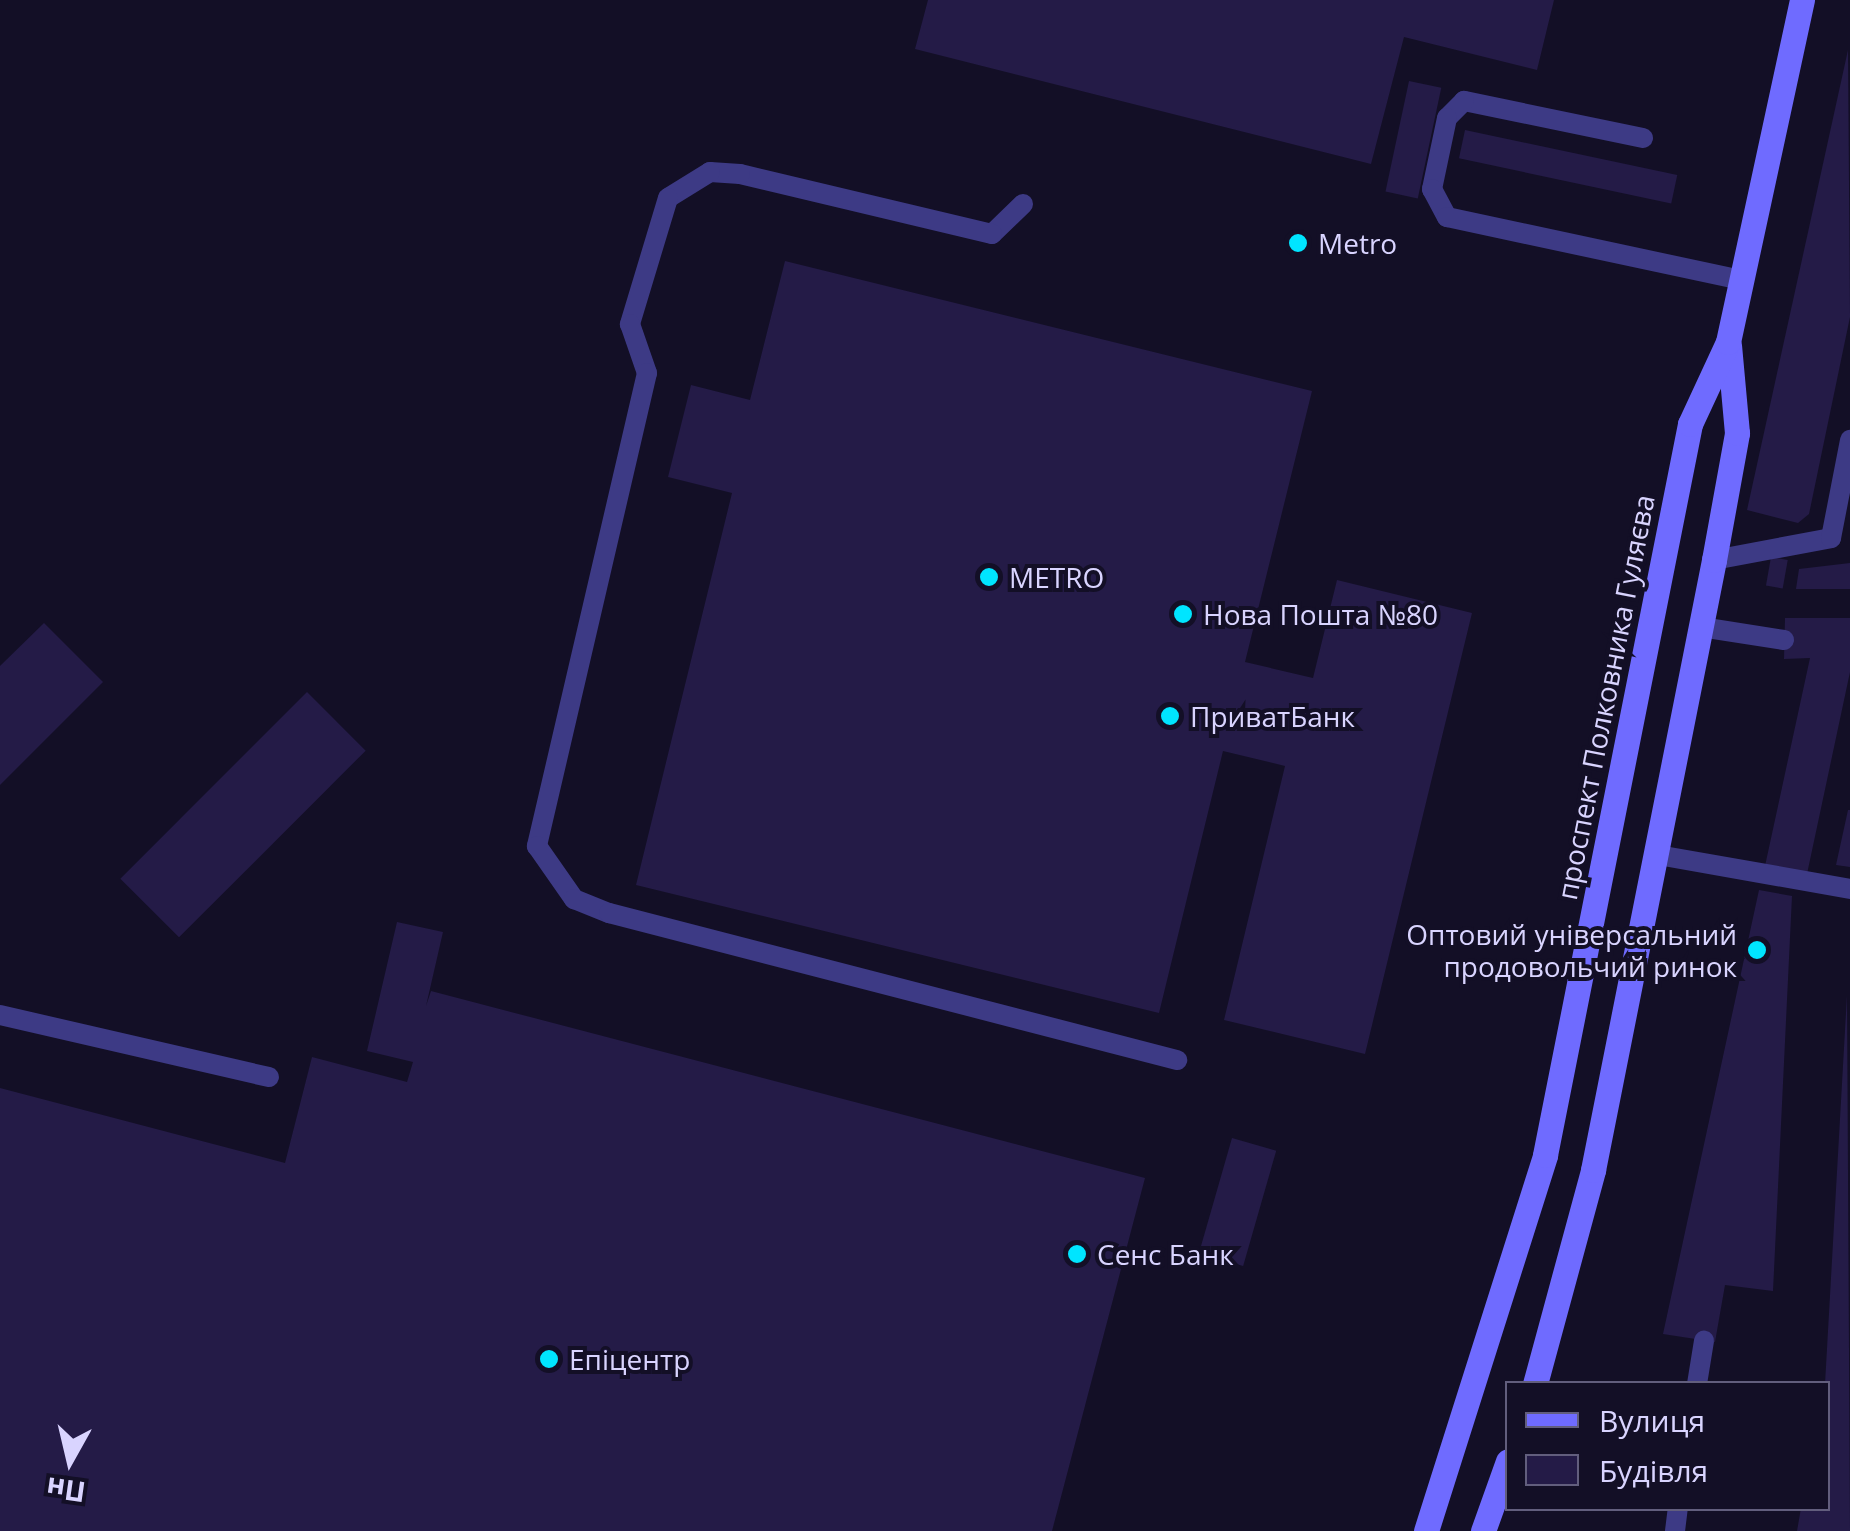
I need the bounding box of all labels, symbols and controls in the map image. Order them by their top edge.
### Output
place label: Metro [1318,226,1397,260]
marker: Metro [1287,232,1309,254]
street label: проспект Полковника Гуляєва [1549,492,1661,902]
place label: METRO [1009,560,1104,594]
marker: METRO [978,566,1000,588]
place label: Нова Пошта №80 [1203,597,1438,631]
marker: Нова Пошта №80 [1172,603,1194,625]
place label: ПриватБанк [1190,699,1355,733]
marker: ПриватБанк [1159,705,1181,727]
place label: Оптовий універсальний продовольчий ринок [1406,917,1737,983]
marker: Оптовий універсальний продовольчий ринок [1746,939,1768,961]
place label: Сенс Банк [1097,1237,1234,1271]
marker: Сенс Банк [1066,1243,1088,1265]
place label: Епіцентр [569,1342,690,1376]
marker: Епіцентр [538,1348,560,1370]
legend [1505,1381,1830,1511]
text: Вулиця [1599,1400,1705,1441]
north arrow [20,1411,120,1511]
text: Будівля [1599,1450,1708,1491]
text: Пн [44,1469,88,1512]

